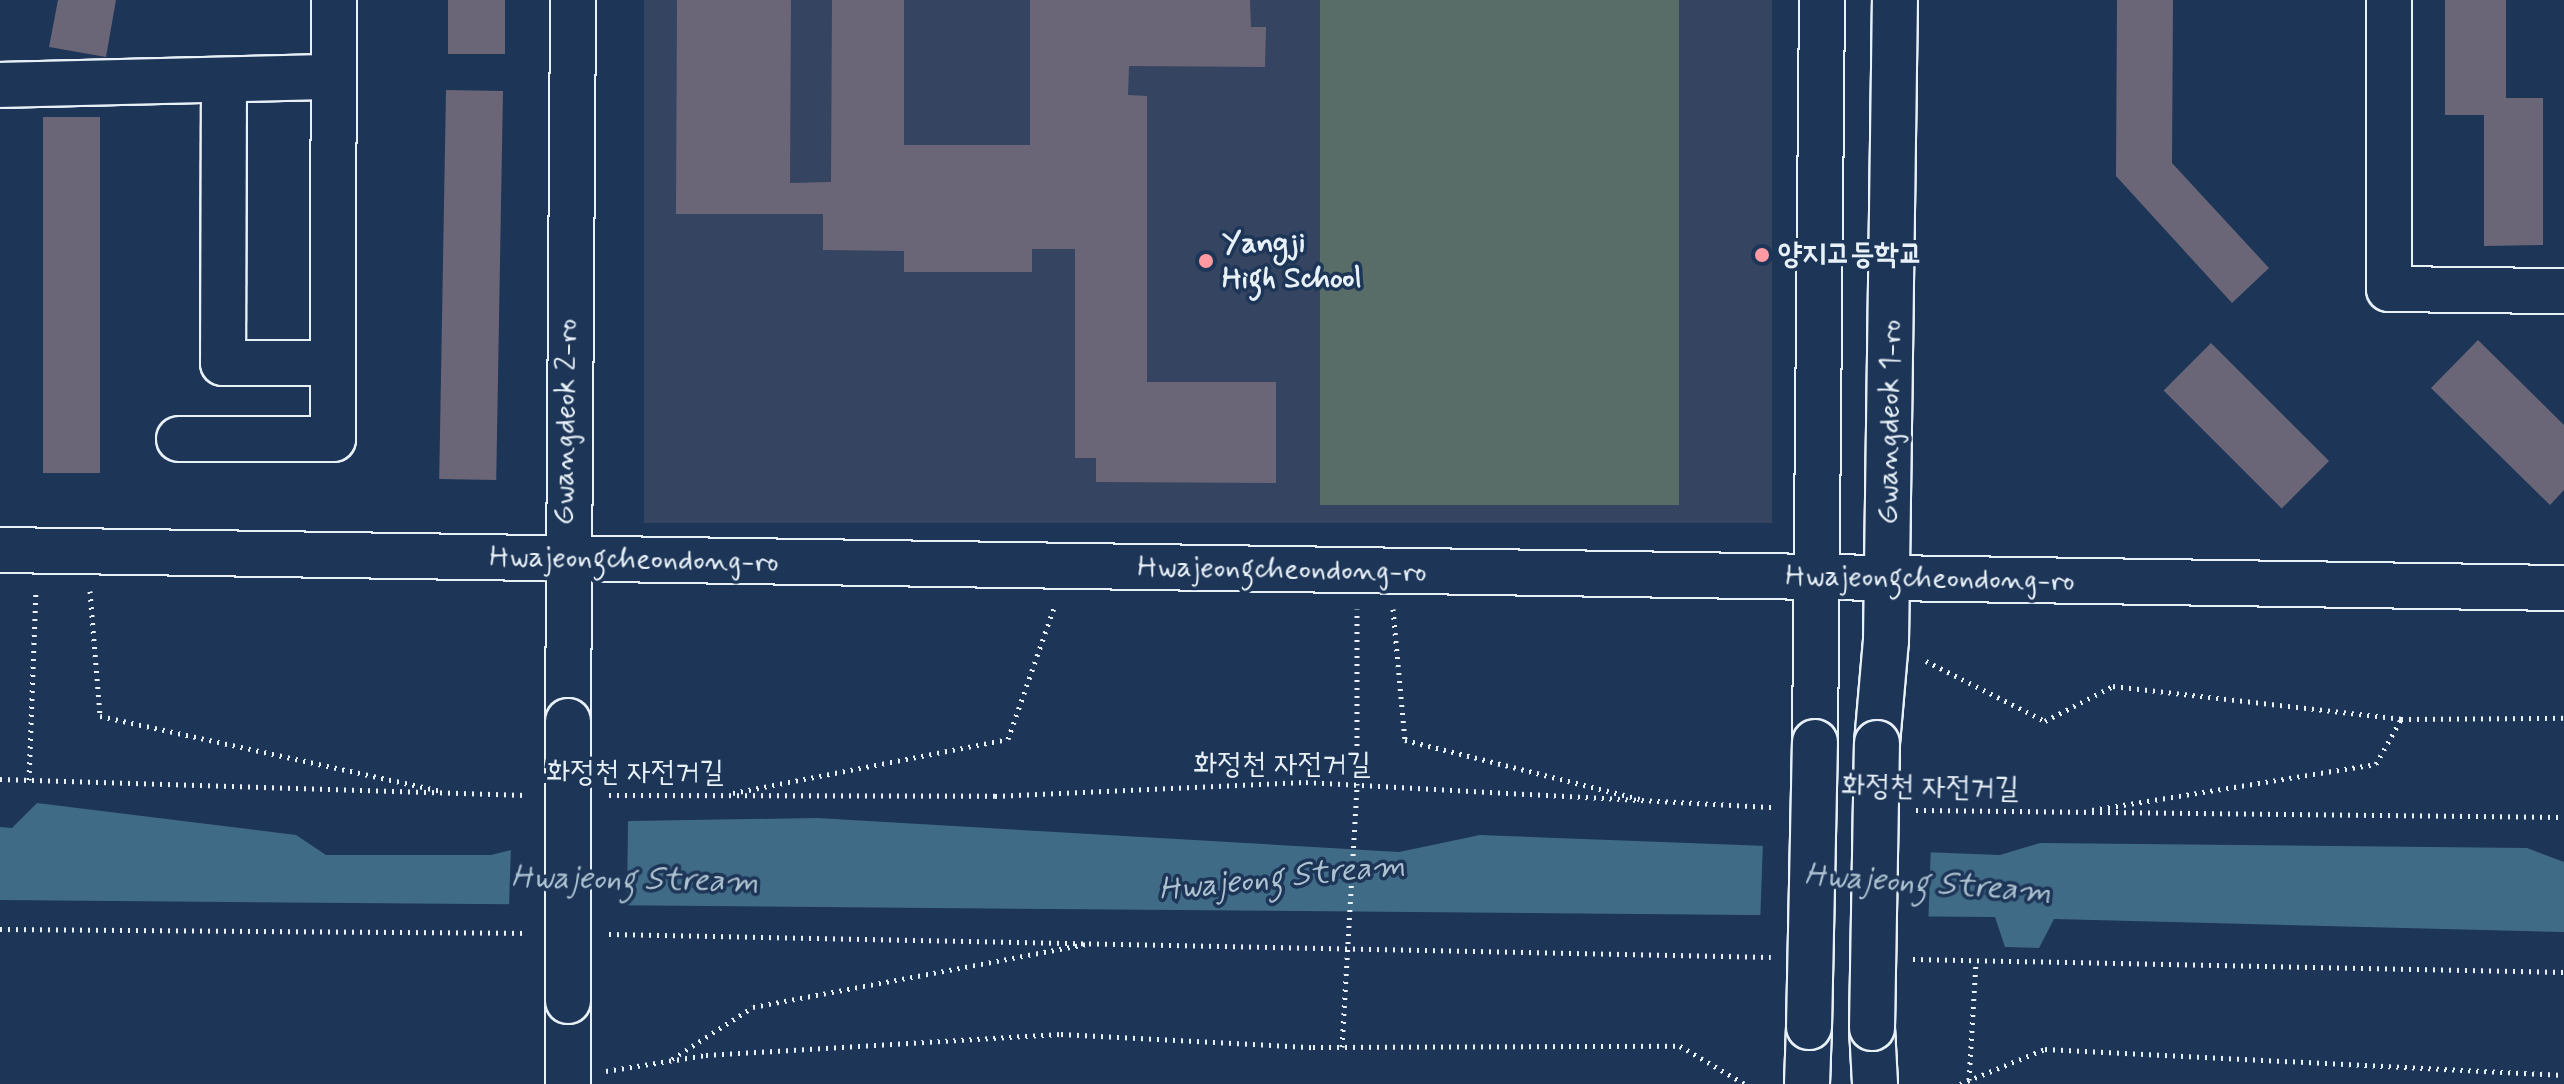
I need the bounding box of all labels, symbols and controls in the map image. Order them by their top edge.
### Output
place label: Yangji High School [1222,226,1362,296]
place label: 양지고등학교 [1778,237,1923,273]
marker: 양지고등학교 [1753,246,1771,264]
marker: Yangji High School [1197,252,1215,270]
street label: Gwangdeok 2-ro [546,318,586,526]
street label: Gwangdeok 1-ro [1870,319,1910,525]
street label: Hwajeongcheondong-ro [489,539,779,581]
street label: Hwajeongcheondong-ro [1137,549,1427,591]
street label: Hwajeongcheondong-ro [1785,558,2075,600]
street label: 화정천 자전거길 [1193,747,1371,783]
street label: 화정천 자전거길 [546,755,724,791]
street label: 화정천 자전거길 [1841,768,2019,808]
water label: Hwajeong Stream [1164,847,1400,909]
water label: Hwajeong Stream [1810,857,2046,911]
water label: Hwajeong Stream [518,859,752,901]

